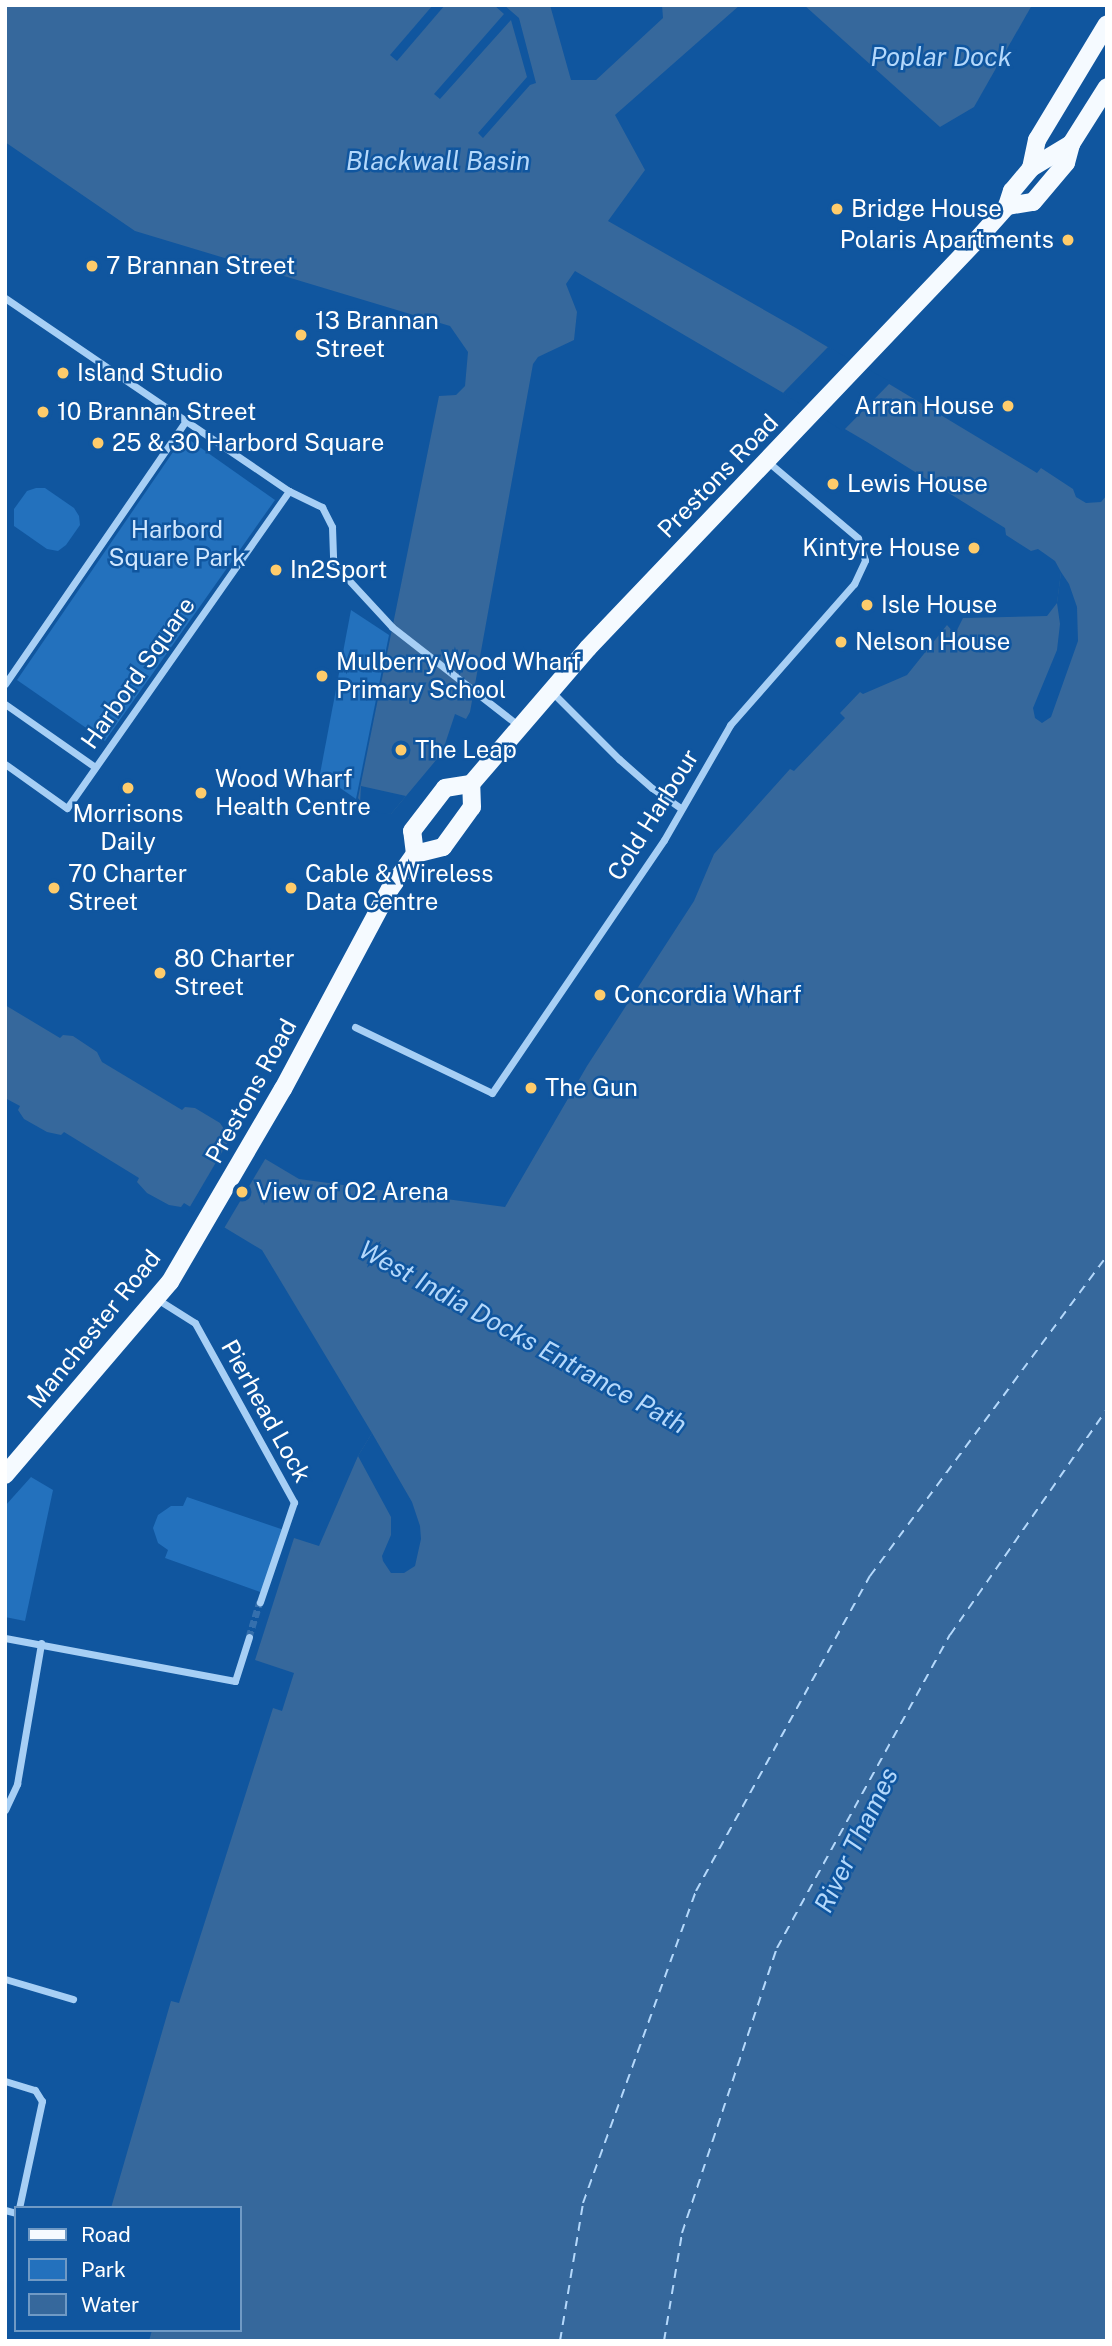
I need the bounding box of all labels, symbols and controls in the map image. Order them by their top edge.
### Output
water label: Poplar Dock [870,41,1012,73]
water label: Blackwall Basin [346,145,530,177]
place label: Bridge House [851,195,1002,223]
marker: Bridge House [829,201,845,217]
place label: Polaris Apartments [840,226,1054,254]
marker: Polaris Apartments [1060,232,1076,248]
place label: 7 Brannan Street [106,252,295,280]
marker: 7 Brannan Street [84,258,100,274]
place label: 13 Brannan Street [315,307,439,363]
marker: 13 Brannan Street [293,327,309,343]
place label: Island Studio [77,359,223,387]
marker: Island Studio [55,365,71,381]
place label: Arran House [854,392,994,420]
place label: 10 Brannan Street [57,398,256,426]
marker: Arran House [1000,398,1016,414]
marker: 10 Brannan Street [35,404,51,420]
street label: Prestons Road [652,408,784,544]
place label: 25 & 30 Harbord Square [112,429,384,457]
marker: 25 & 30 Harbord Square [90,435,106,451]
place label: Lewis House [847,470,988,498]
marker: Lewis House [825,476,841,492]
park label: Harbord Square Park [108,516,246,572]
place label: Kintyre House [802,534,960,562]
marker: Kintyre House [966,540,982,556]
place label: In2Sport [290,556,387,584]
marker: In2Sport [268,562,284,578]
place label: Isle House [881,591,997,619]
street label: Harbord Square [75,592,201,754]
marker: Isle House [859,597,875,613]
place label: Nelson House [855,628,1010,656]
marker: Nelson House [833,634,849,650]
place label: Mulberry Wood Wharf Primary School [336,648,582,704]
marker: Mulberry Wood Wharf Primary School [314,668,330,684]
place label: The Leap [415,736,517,764]
marker: The Leap [393,742,409,758]
street label: Cold Harbour [601,744,705,886]
place label: Wood Wharf Health Centre [215,765,371,821]
marker: Morrisons Daily [120,780,136,796]
marker: Wood Wharf Health Centre [193,785,209,801]
place label: Morrisons Daily [73,800,183,856]
place label: 70 Charter Street [68,860,187,916]
place label: Cable & Wireless Data Centre [305,860,494,916]
marker: 70 Charter Street [46,880,62,896]
marker: Cable & Wireless Data Centre [283,880,299,896]
place label: 80 Charter Street [174,945,295,1001]
marker: 80 Charter Street [152,965,168,981]
place label: Concordia Wharf [614,981,802,1009]
marker: Concordia Wharf [592,987,608,1003]
street label: Prestons Road [199,1014,303,1168]
place label: The Gun [545,1074,638,1102]
marker: The Gun [523,1080,539,1096]
place label: View of O2 Arena [256,1178,449,1206]
marker: View of O2 Arena [234,1184,250,1200]
water label: West India Docks Entrance Path [353,1234,693,1440]
street label: Manchester Road [21,1244,167,1414]
street label: Pierhead Lock [215,1335,317,1487]
water label: River Thames [808,1762,904,1918]
legend [14,2206,242,2332]
text: Road [81,2222,131,2247]
text: Park [81,2257,126,2282]
text: Water [81,2292,139,2317]

